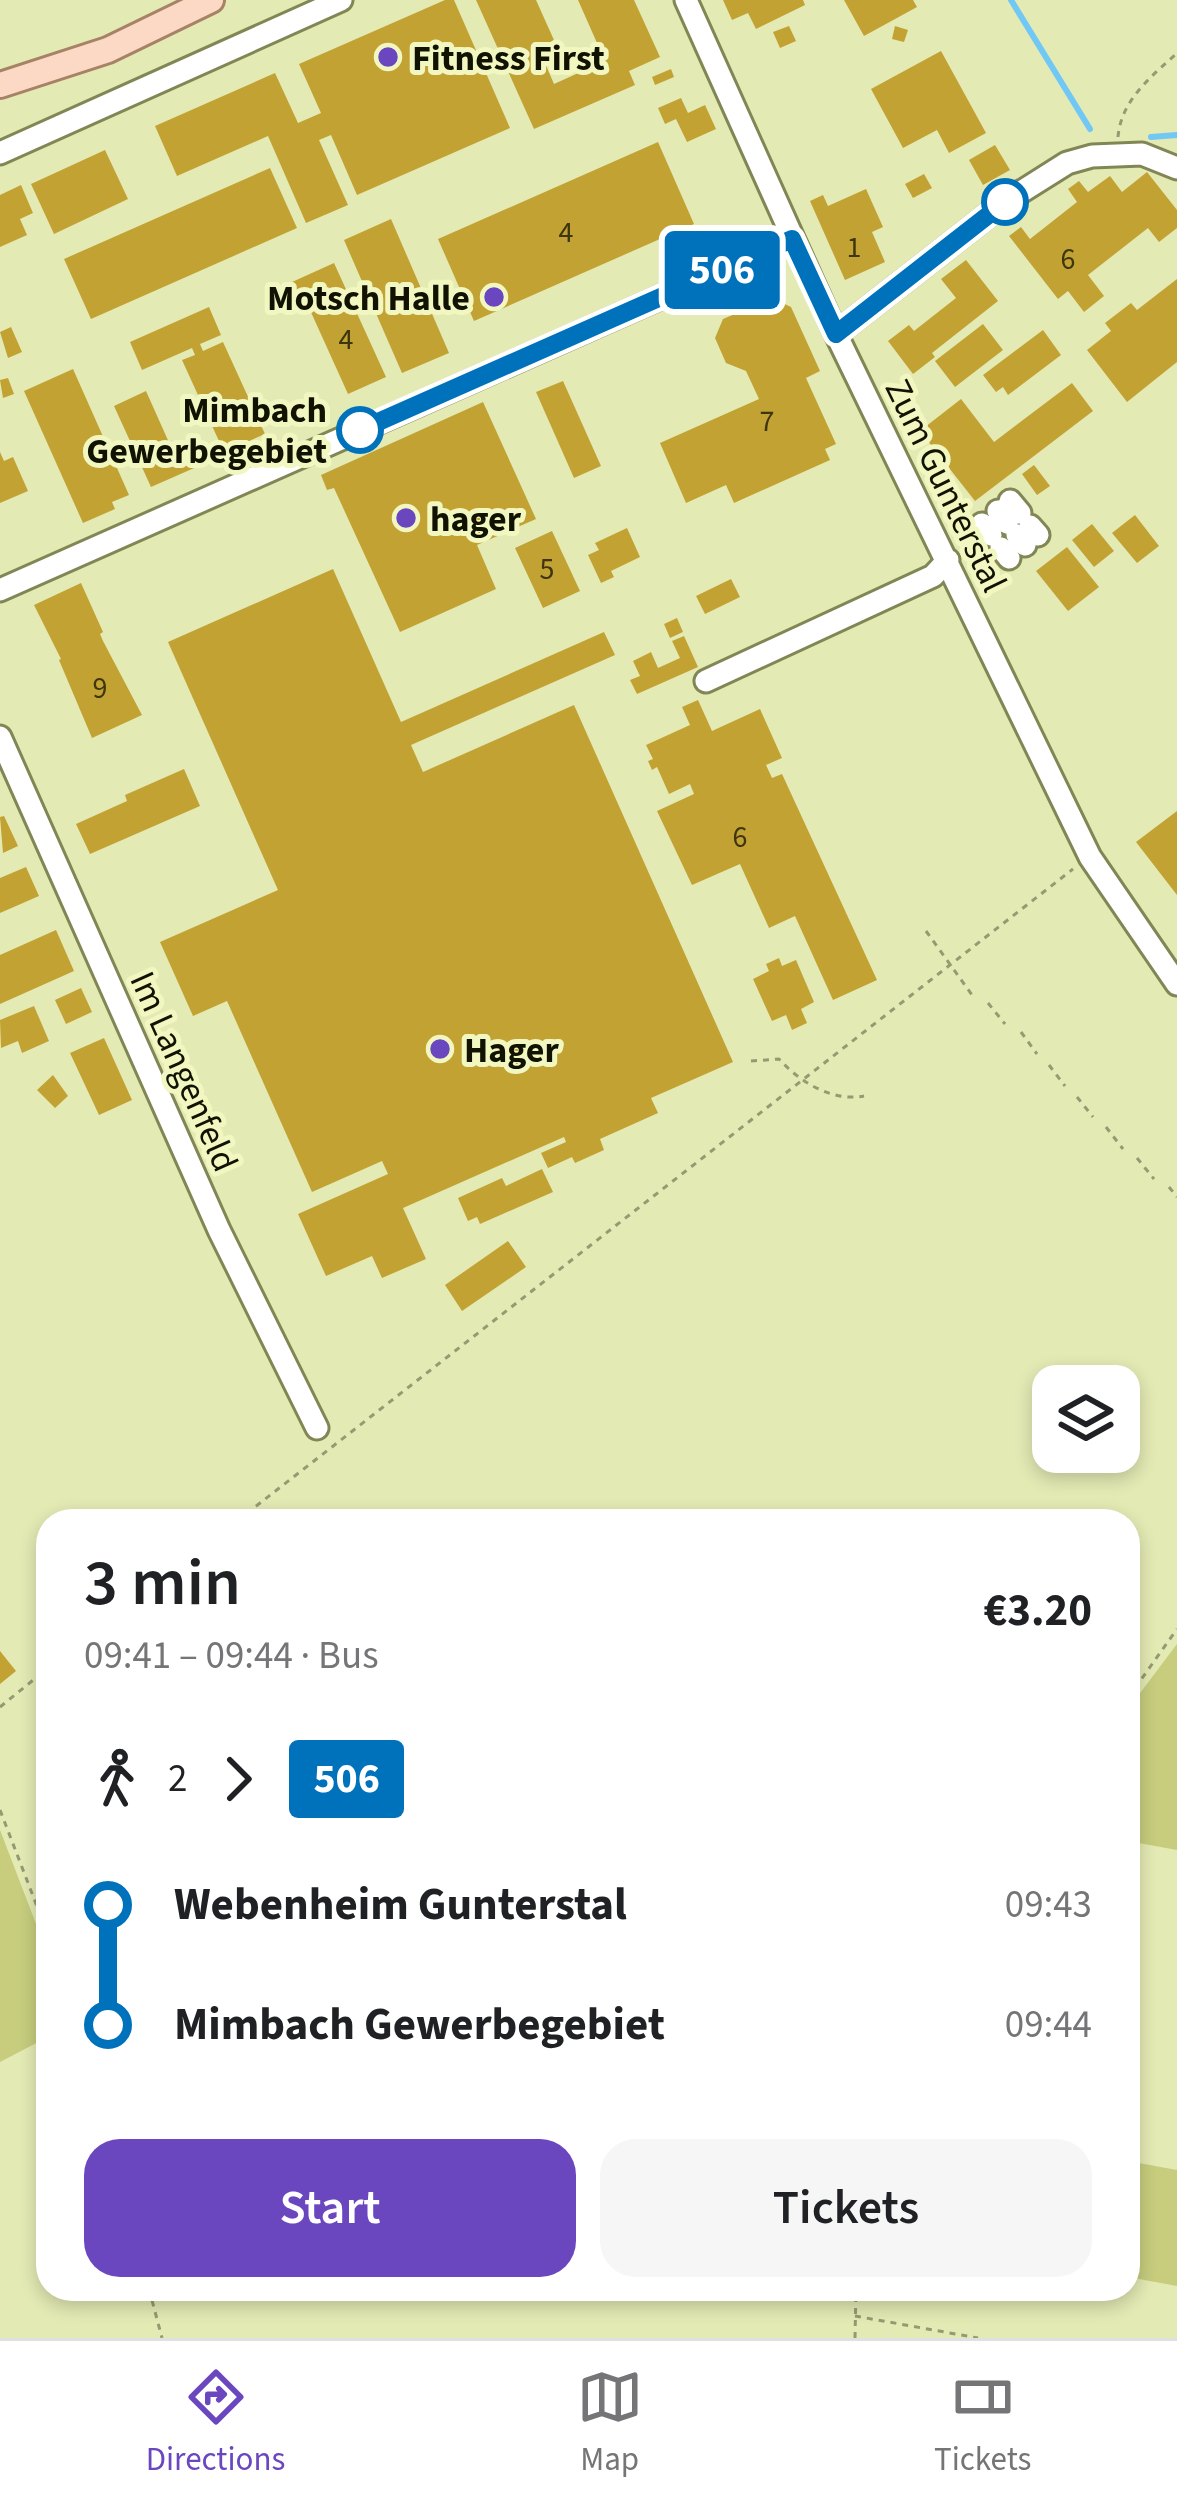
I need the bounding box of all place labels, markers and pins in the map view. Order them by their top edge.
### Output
place label: Fitness First [412,33,605,84]
marker: Fitness First [375,44,401,70]
unlabelled marker [983,180,1027,224]
place label: Motsch Halle [267,273,470,324]
marker: Motsch Halle [481,284,507,310]
place label: Mimbach Gewerbegebiet [86,385,327,477]
marker: Mimbach Gewerbegebiet [338,408,382,452]
place label: hager [430,494,522,545]
marker: hager [393,505,419,531]
place label: Hager [464,1025,559,1076]
marker: Hager [427,1036,453,1062]

